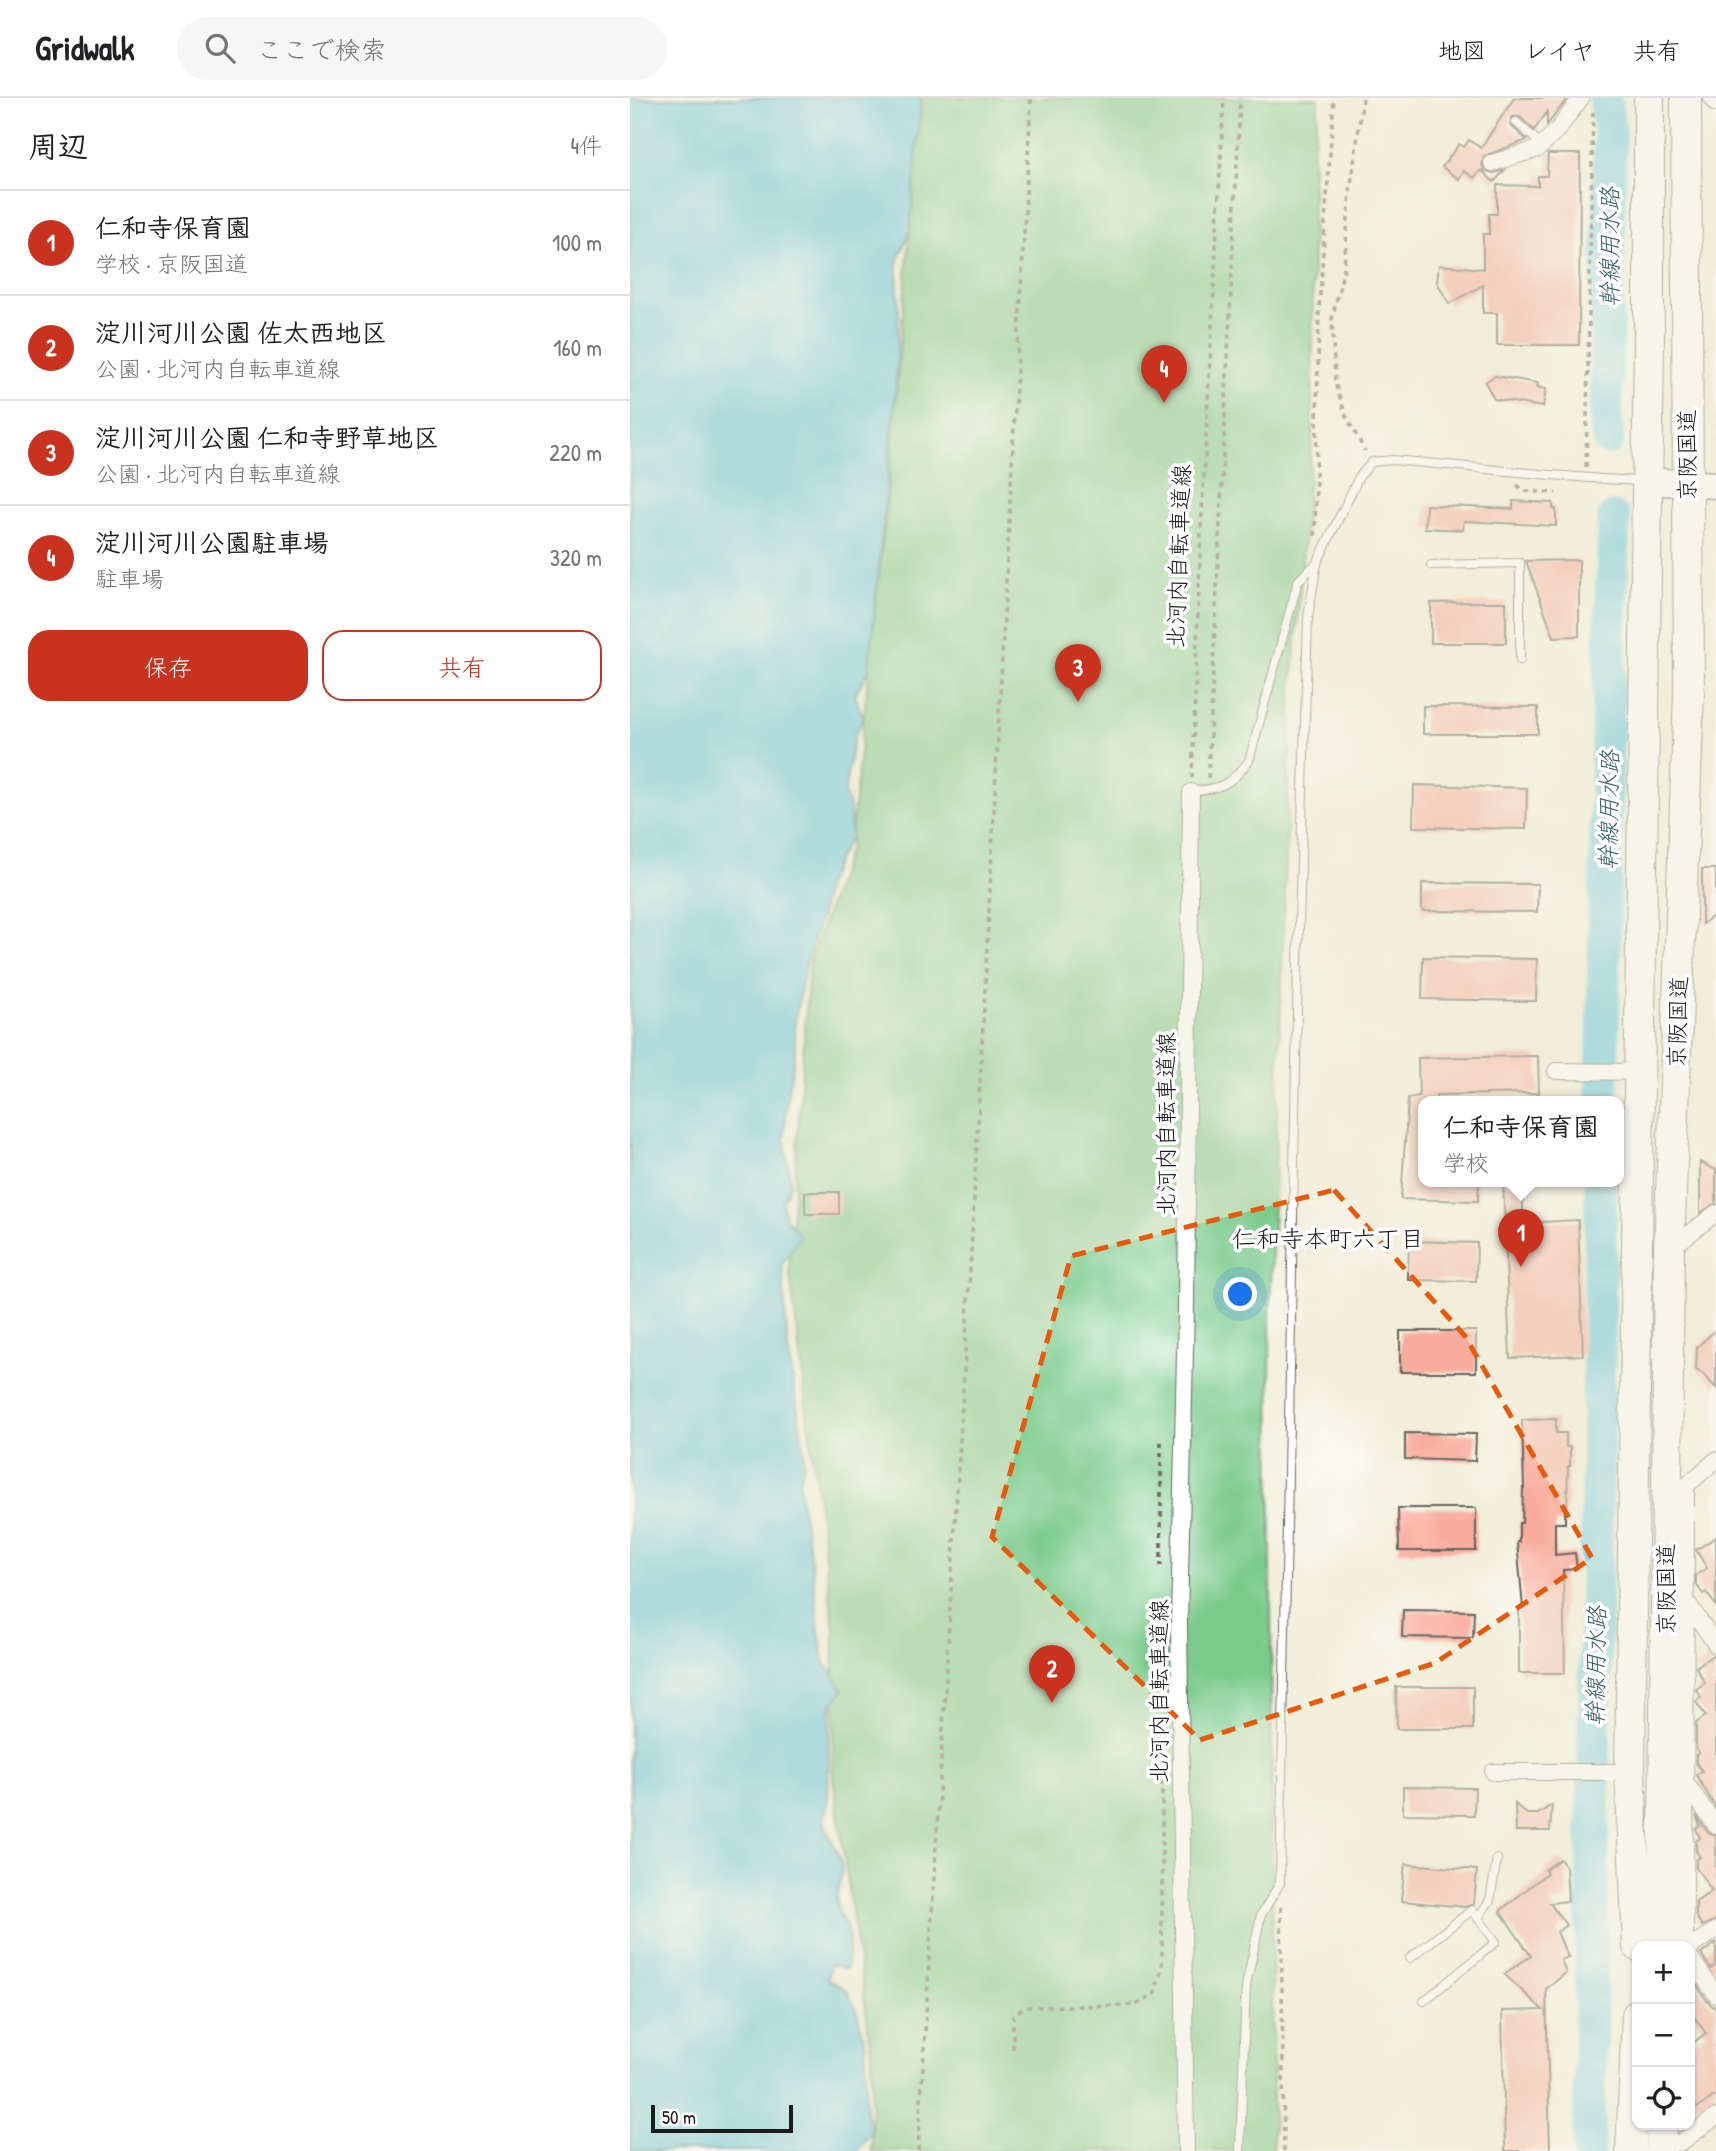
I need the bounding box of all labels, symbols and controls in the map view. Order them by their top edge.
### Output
search box [177,17,667,80]
text: Gridwalk [35,26,135,70]
icon: search [201,29,239,67]
text: ここで検索 [257,32,387,67]
text: 地図 [1438,34,1486,66]
text: レイヤ [1524,34,1595,66]
text: 共有 [1633,34,1681,66]
text: 周辺 [28,126,88,166]
text: 4件 [570,130,602,161]
water label: 幹線用水路 [1593,185,1625,307]
text: 仁和寺保育園 [95,210,251,245]
text: 1 [47,227,55,258]
text: 100 m [552,227,602,258]
text: 学校 · 京阪国道 [95,248,248,279]
text: 淀川河川公園 佐太西地区 [95,315,387,350]
text: 2 [46,332,56,363]
text: 160 m [553,332,602,363]
pin: 4 [1141,345,1187,403]
text: 公園 · 北河内自転車道線 [95,353,340,384]
street label: 京阪国道 [1671,409,1702,501]
text: 淀川河川公園 仁和寺野草地区 [95,420,439,455]
text: 3 [46,437,56,468]
text: 220 m [549,437,602,468]
text: 公園 · 北河内自転車道線 [95,458,340,489]
street label: 北河内自転車道線 [1159,464,1197,648]
text: 淀川河川公園駐車場 [95,525,329,560]
text: 4 [47,542,55,573]
text: 320 m [550,542,602,573]
text: 駐車場 [95,563,164,594]
button: 保存 [28,630,308,701]
button: 共有 [322,630,602,701]
pin: 3 [1055,644,1101,702]
water label: 幹線用水路 [1591,748,1625,870]
street label: 京阪国道 [1660,975,1694,1069]
street label: 北河内自転車道線 [1150,1032,1181,1216]
popup [1418,1096,1624,1187]
text: 仁和寺保育園 [1443,1109,1599,1144]
text: 学校 [1443,1147,1489,1178]
pin: 1 [1498,1209,1544,1267]
district label: 仁和寺本町六丁目 [1232,1222,1424,1254]
your location [1223,1277,1257,1311]
street label: 京阪国道 [1650,1543,1681,1635]
street label: 北河内自転車道線 [1143,1599,1174,1783]
water label: 幹線用水路 [1578,1604,1612,1726]
pin: 2 [1029,1645,1075,1703]
map controls [1632,1941,1695,2130]
button: + [1632,1941,1695,2004]
button: − [1632,2004,1695,2067]
button: locate [1632,2067,1695,2130]
scale bar [651,2102,793,2134]
text: 50 m [662,2104,696,2130]

